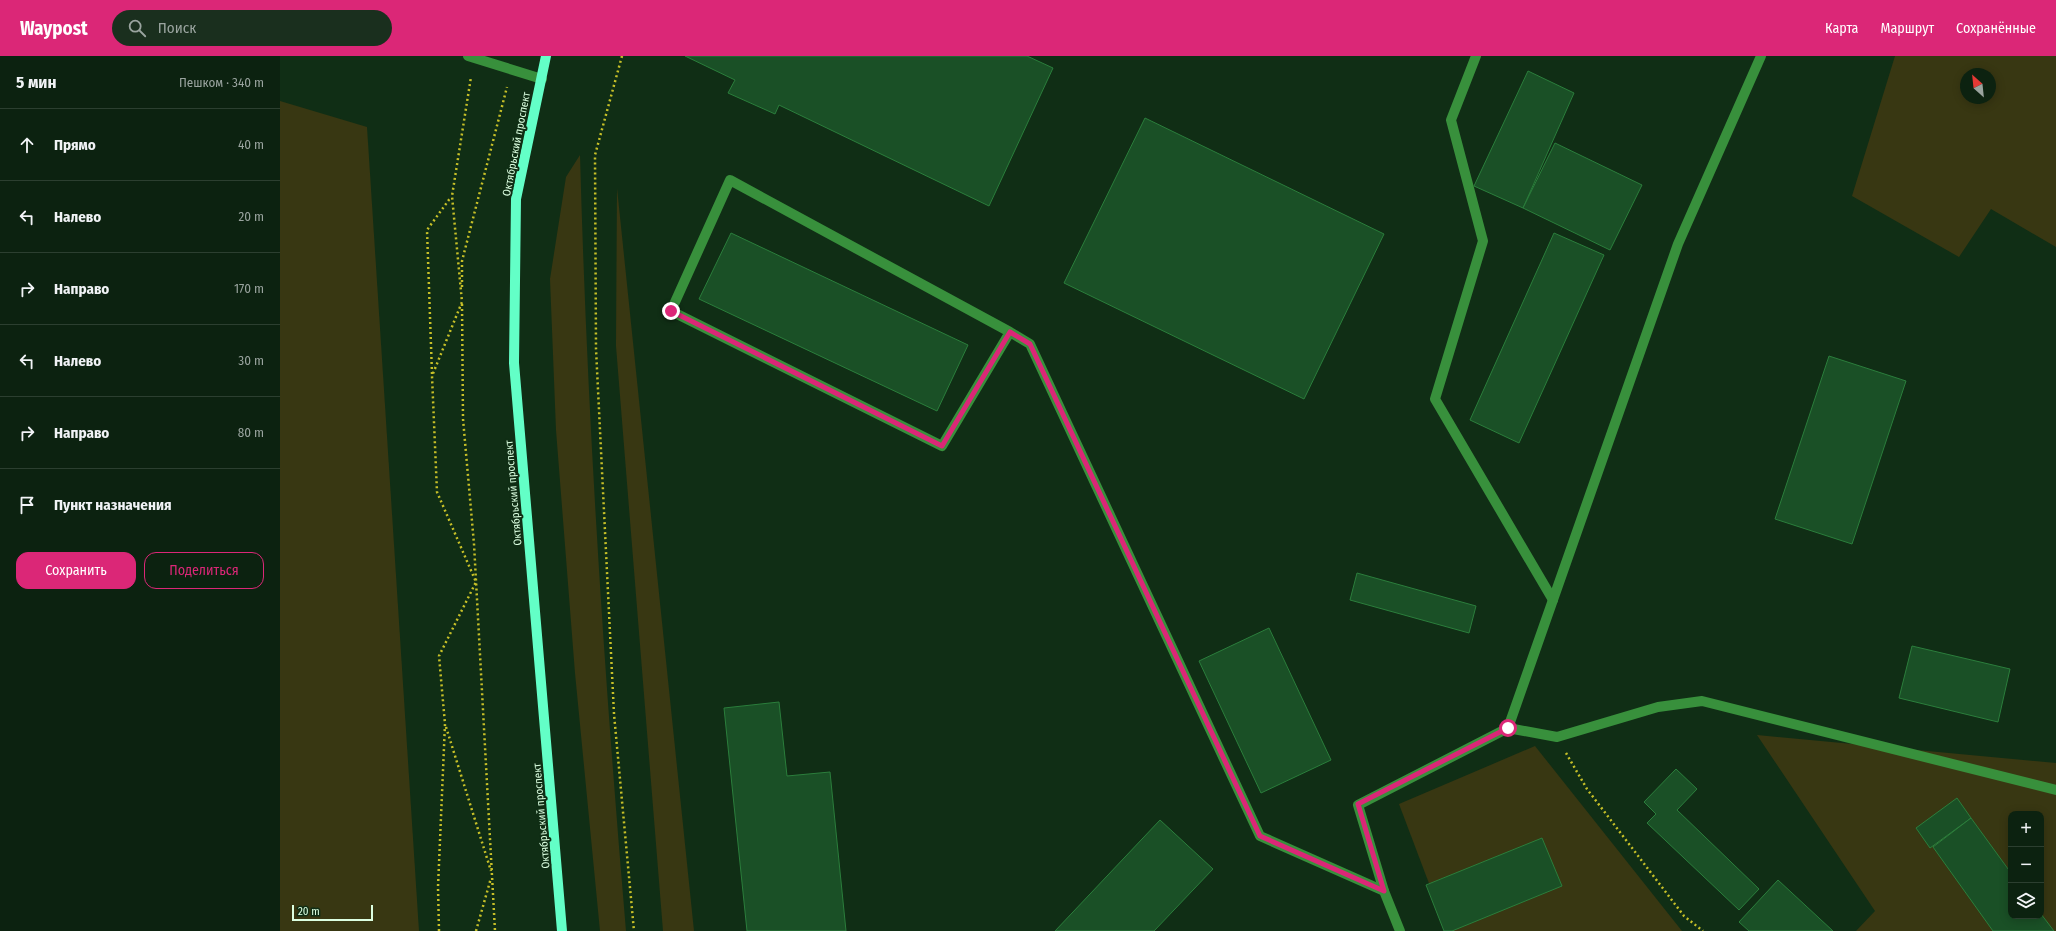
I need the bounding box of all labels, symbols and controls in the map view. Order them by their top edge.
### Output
search box [112,10,392,46]
text: Waypost [20,17,88,40]
icon: search [126,17,148,39]
text: Поиск [158,19,196,37]
text: Карта [1825,20,1858,37]
text: Маршрут [1880,20,1934,37]
text: Сохранённые [1956,20,2036,37]
north arrow [1960,68,1996,104]
text: 5 мин [16,72,56,93]
text: Пешком · 340 m [179,75,264,90]
street label: Октябрьский проспект [500,90,533,197]
icon: ahead [16,134,38,156]
text: Прямо [54,136,96,154]
text: 40 m [238,137,264,152]
icon: left [16,206,38,228]
text: Налево [54,208,101,226]
text: 20 m [238,209,264,224]
icon: right [16,278,38,300]
text: Направо [54,280,109,298]
text: 170 m [234,281,264,296]
route end [662,302,680,320]
icon: left [16,350,38,372]
text: Налево [54,352,101,370]
text: 30 m [238,353,264,368]
icon: right [16,422,38,444]
text: Направо [54,424,109,442]
text: 80 m [238,425,264,440]
street label: Октябрьский проспект [502,439,525,546]
icon: arrive [16,494,38,516]
text: Пункт назначения [54,496,172,514]
button: Сохранить [16,552,136,589]
button: Поделиться [144,552,264,589]
route start [1499,719,1517,737]
street label: Октябрьский проспект [530,762,553,869]
map controls [2008,811,2044,919]
button: + [2008,811,2044,847]
button: − [2008,847,2044,883]
button: layers [2008,883,2044,919]
scale bar [292,903,373,922]
text: 20 m [298,905,320,918]

